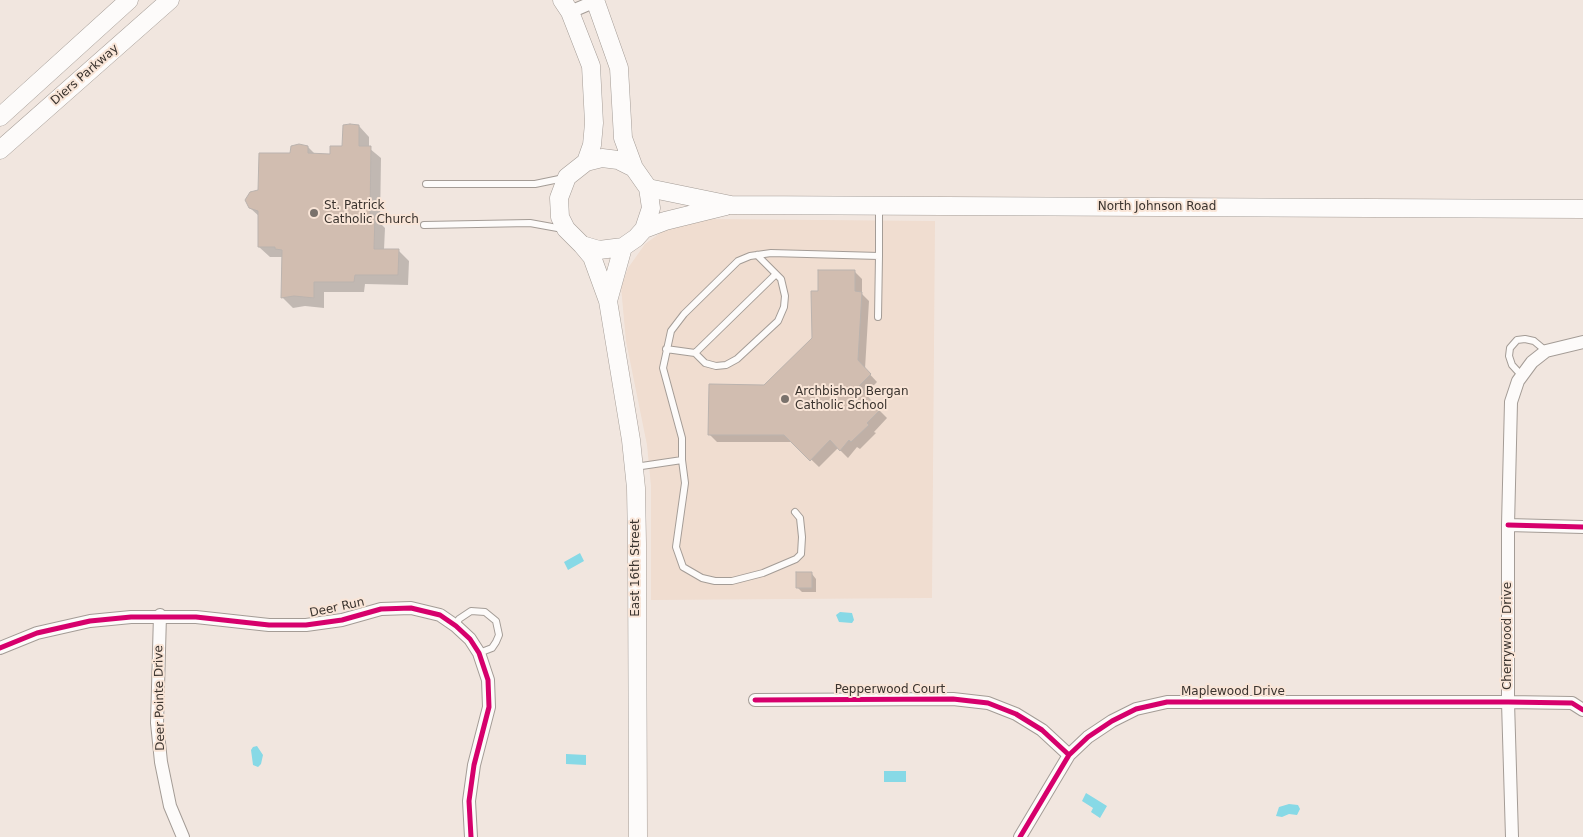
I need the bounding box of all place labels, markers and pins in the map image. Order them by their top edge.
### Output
place label: St. Patrick Catholic Church [324,199,419,227]
marker: St. Patrick Catholic Church [308,207,320,219]
place label: Archbishop Bergan Catholic School [795,385,909,413]
marker: Archbishop Bergan Catholic School [779,393,791,405]

